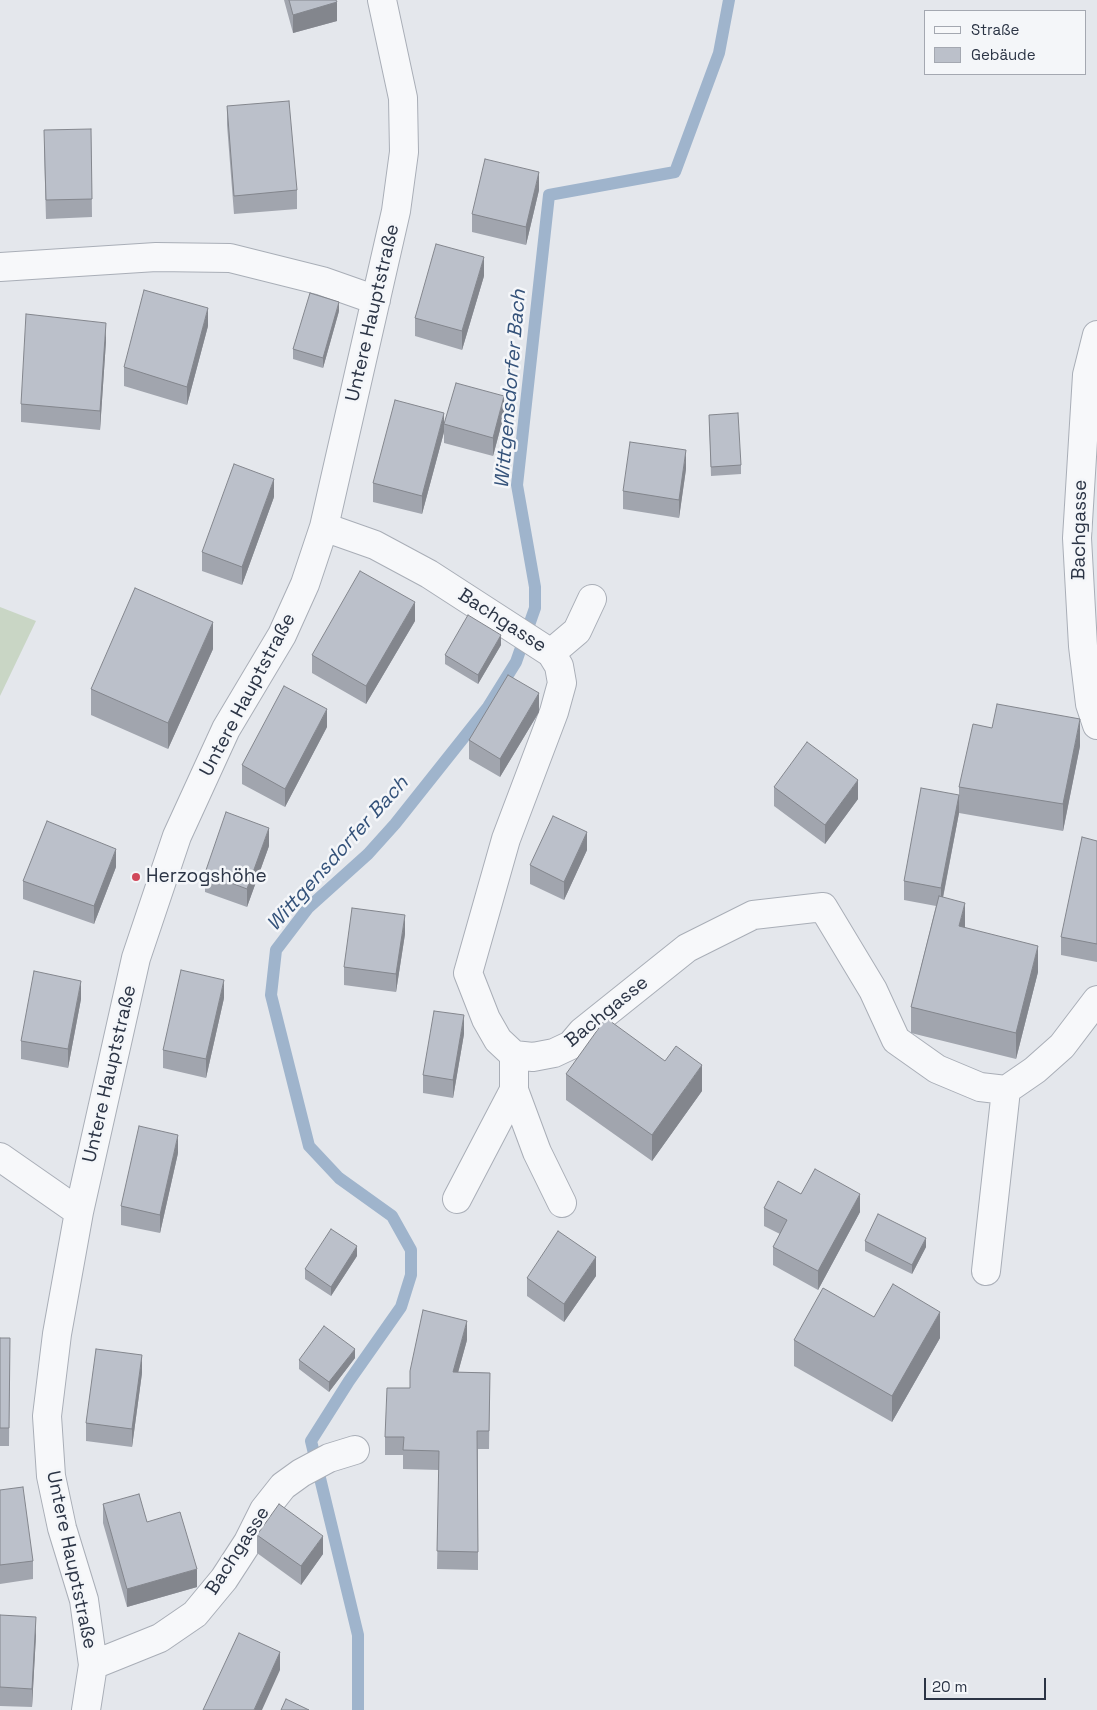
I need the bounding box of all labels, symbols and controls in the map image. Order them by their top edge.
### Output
legend [924,10,1087,75]
text: Straße [971,20,1019,39]
text: Gebäude [971,45,1036,64]
street label: Untere Hauptstraße [341,222,405,404]
water label: Wittgensdorfer Bach [490,288,532,490]
street label: Bachgasse [1068,480,1092,580]
street label: Bachgasse [454,584,550,658]
street label: Untere Hauptstraße [195,610,301,780]
water label: Wittgensdorfer Bach [262,772,414,936]
place label: Herzogshöhe [146,866,267,888]
marker: Herzogshöhe [130,871,142,883]
street label: Bachgasse [561,971,653,1053]
street label: Untere Hauptstraße [78,983,142,1165]
street label: Untere Hauptstraße [41,1469,101,1651]
street label: Bachgasse [201,1503,275,1599]
scale bar [927,1668,1050,1700]
text: 20 m [932,1677,967,1696]

